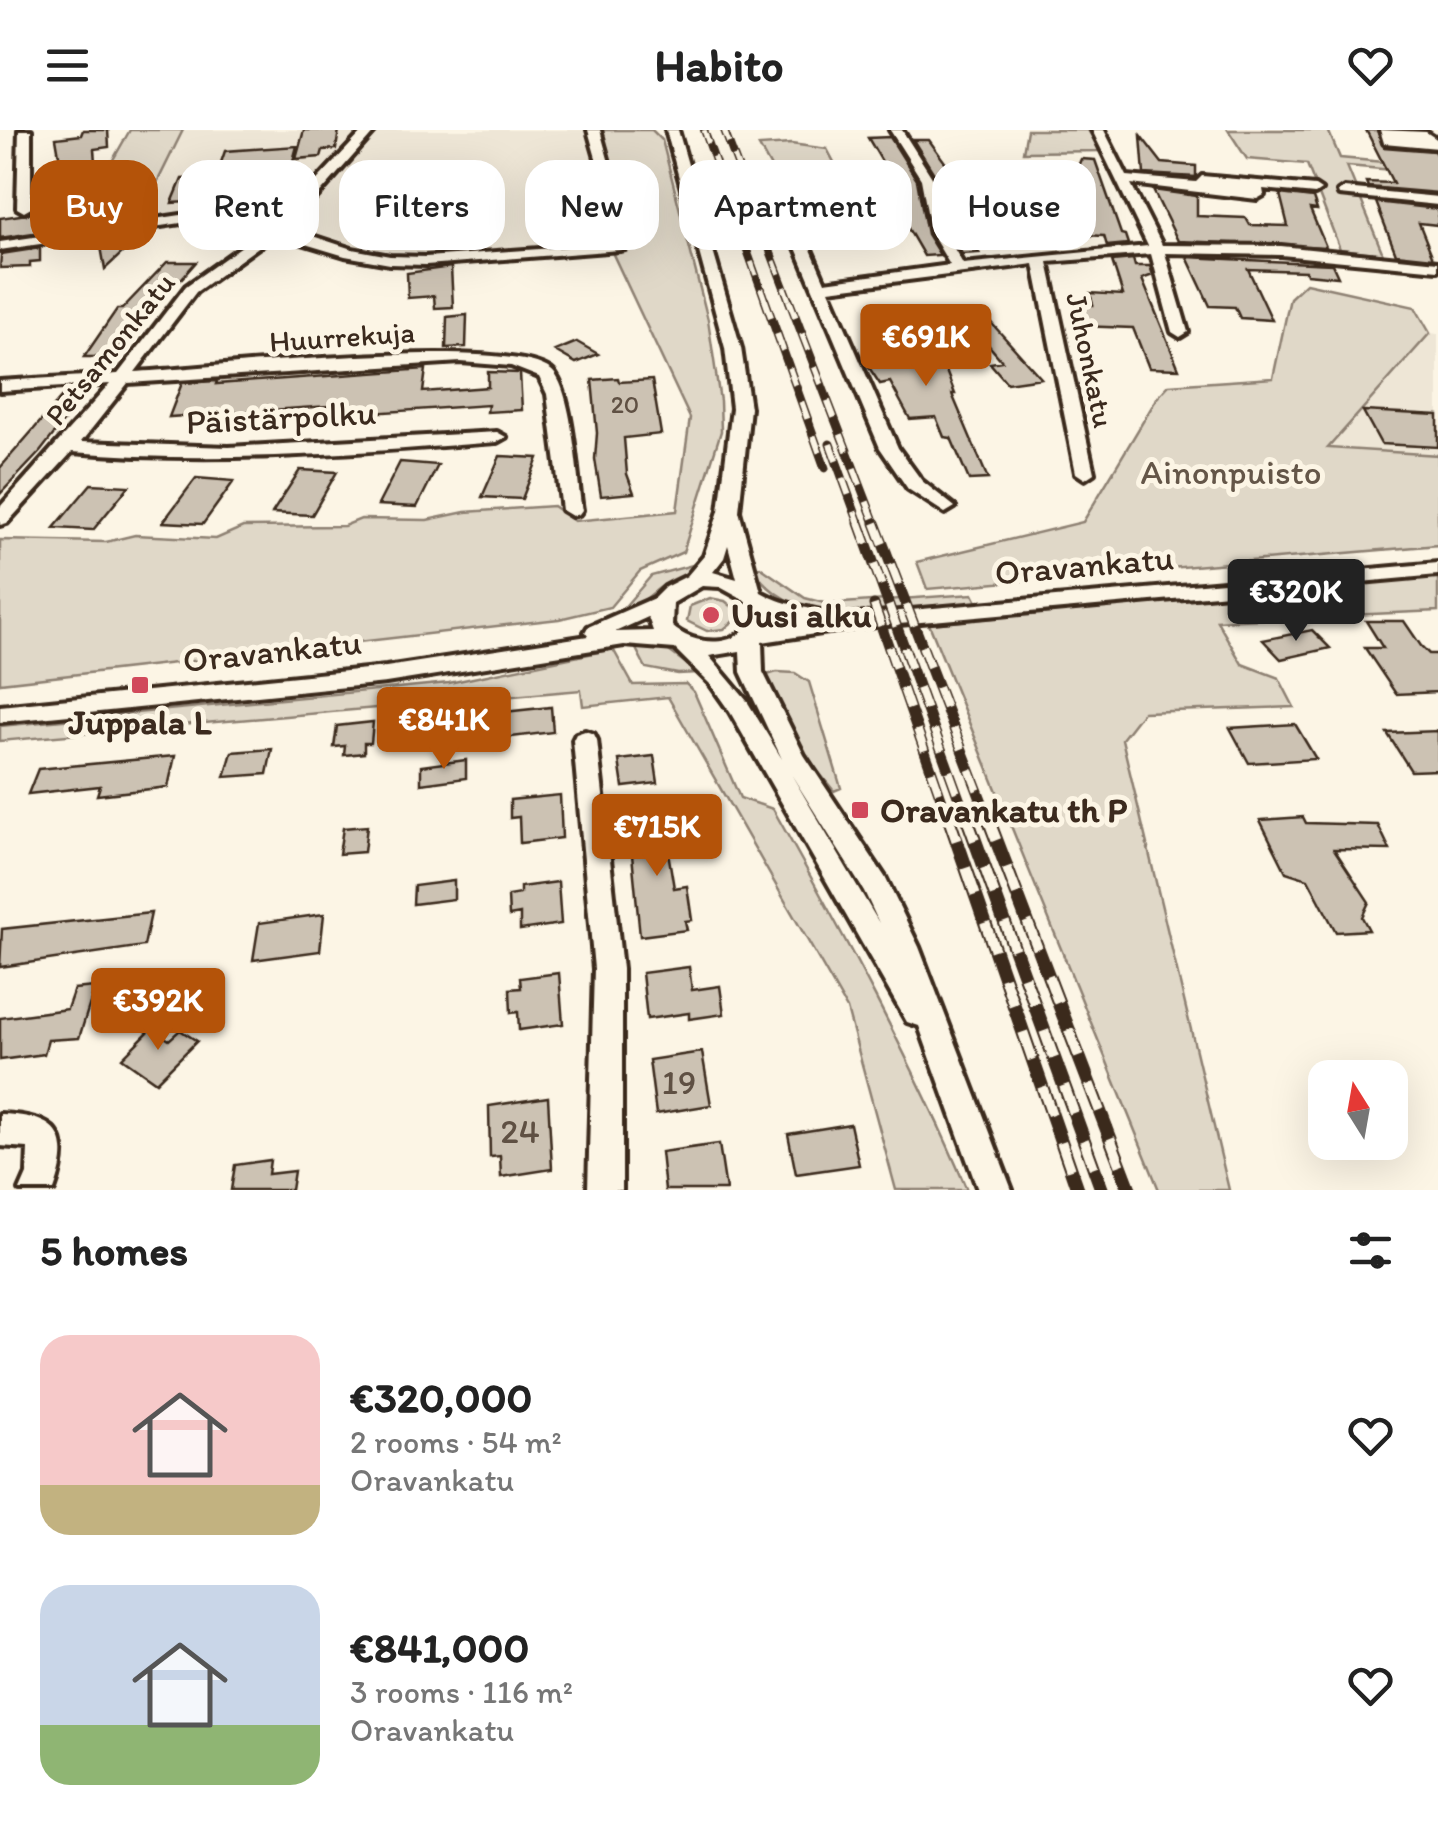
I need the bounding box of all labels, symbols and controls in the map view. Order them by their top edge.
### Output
icon: menu [40,38,95,93]
text: Habito [654,38,784,92]
icon: heart [1343,38,1398,93]
chip: Buy [30,160,158,250]
chip: Rent [178,160,319,250]
chip: Filters [339,160,505,250]
chip: New [525,160,659,250]
chip: Apartment [679,160,912,250]
chip: House [932,160,1096,250]
street label: Petsamonkatu [37,265,183,433]
street label: Juhonkatu [1058,289,1123,431]
pin: €691K [856,304,996,389]
street label: Huurrekuja [268,313,416,360]
text: €691K [882,317,970,355]
house number: 20 [611,389,639,419]
street label: Päistärpolku [185,391,377,443]
park label: Ainonpuisto [1141,451,1321,493]
street label: Oravankatu [993,536,1175,594]
pin: €320K [1226,559,1366,644]
text: €320K [1250,572,1342,610]
place label: Uusi alku [731,594,872,636]
marker: Uusi alku [700,604,722,626]
street label: Oravankatu [181,621,363,681]
marker: Juppala L [129,674,151,696]
pin: €841K [374,687,514,772]
text: €841K [399,700,489,738]
place label: Juppala L [68,701,213,743]
place label: Oravankatu th P [880,789,1127,831]
pin: €715K [587,794,727,879]
marker: Oravankatu th P [849,799,871,821]
text: €715K [614,807,700,845]
pin: €392K [88,968,228,1053]
text: €392K [113,981,203,1019]
north arrow [1308,1060,1408,1160]
map controls [1308,1060,1408,1160]
house number: 19 [662,1061,696,1103]
house number: 24 [500,1110,540,1152]
icon: filters [1343,1223,1398,1278]
text: 5 homes [40,1225,188,1276]
text: €320,000 [350,1372,532,1423]
icon: home [120,1375,240,1495]
icon: heart [1343,1408,1398,1463]
text: 2 rooms · 54 m² [350,1423,562,1461]
text: Oravankatu [350,1461,514,1499]
text: €841,000 [350,1622,529,1673]
icon: home [120,1625,240,1745]
icon: heart [1343,1658,1398,1713]
text: 3 rooms · 116 m² [350,1673,573,1711]
text: Oravankatu [350,1711,514,1749]

